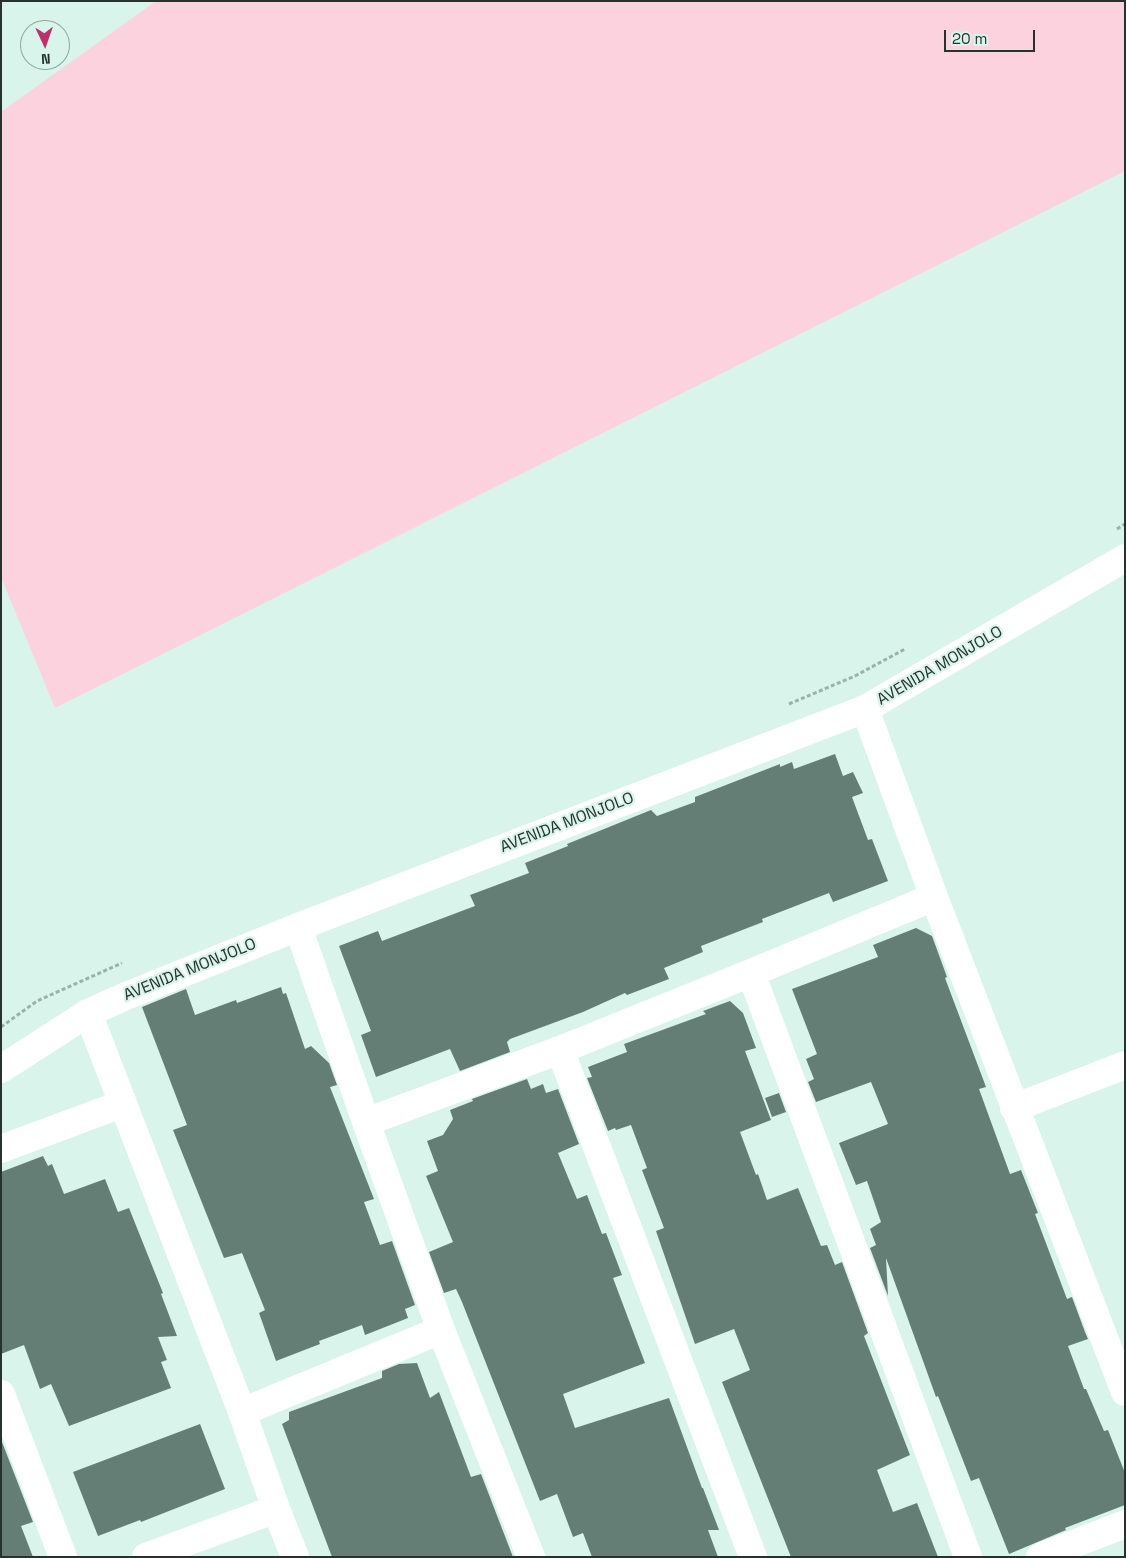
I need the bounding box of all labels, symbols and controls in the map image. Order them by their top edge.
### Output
north arrow [20,20,70,70]
scale bar [946,20,1037,52]
text: 20 m [952,29,987,48]
text: N [41,50,51,68]
street label: AVENIDA MONJOLO [874,622,1006,710]
street label: AVENIDA MONJOLO [497,789,637,857]
street label: AVENIDA MONJOLO [121,935,259,1005]

